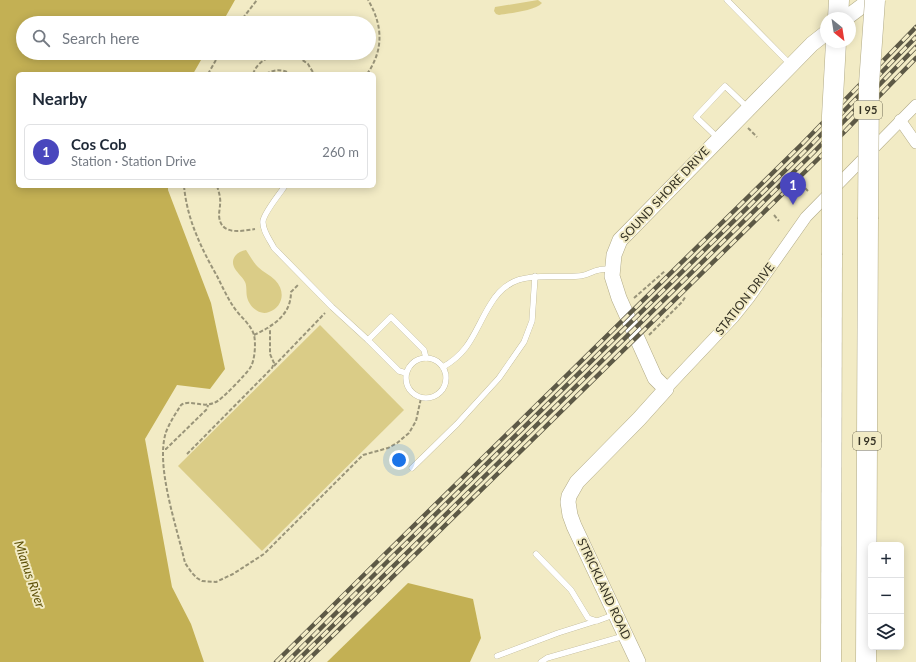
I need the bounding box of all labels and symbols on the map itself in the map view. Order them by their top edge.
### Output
north arrow [820,12,856,48]
road number: I 95 [854,101,882,119]
street label: SOUND SHORE DRIVE [617,143,713,244]
pin: 1 [780,172,806,205]
street label: STATION DRIVE [712,260,777,338]
road number: I 95 [853,432,881,450]
your location [389,450,409,470]
street label: STRICKLAND ROAD [574,536,635,642]
water label: Mianus River [11,538,49,610]

